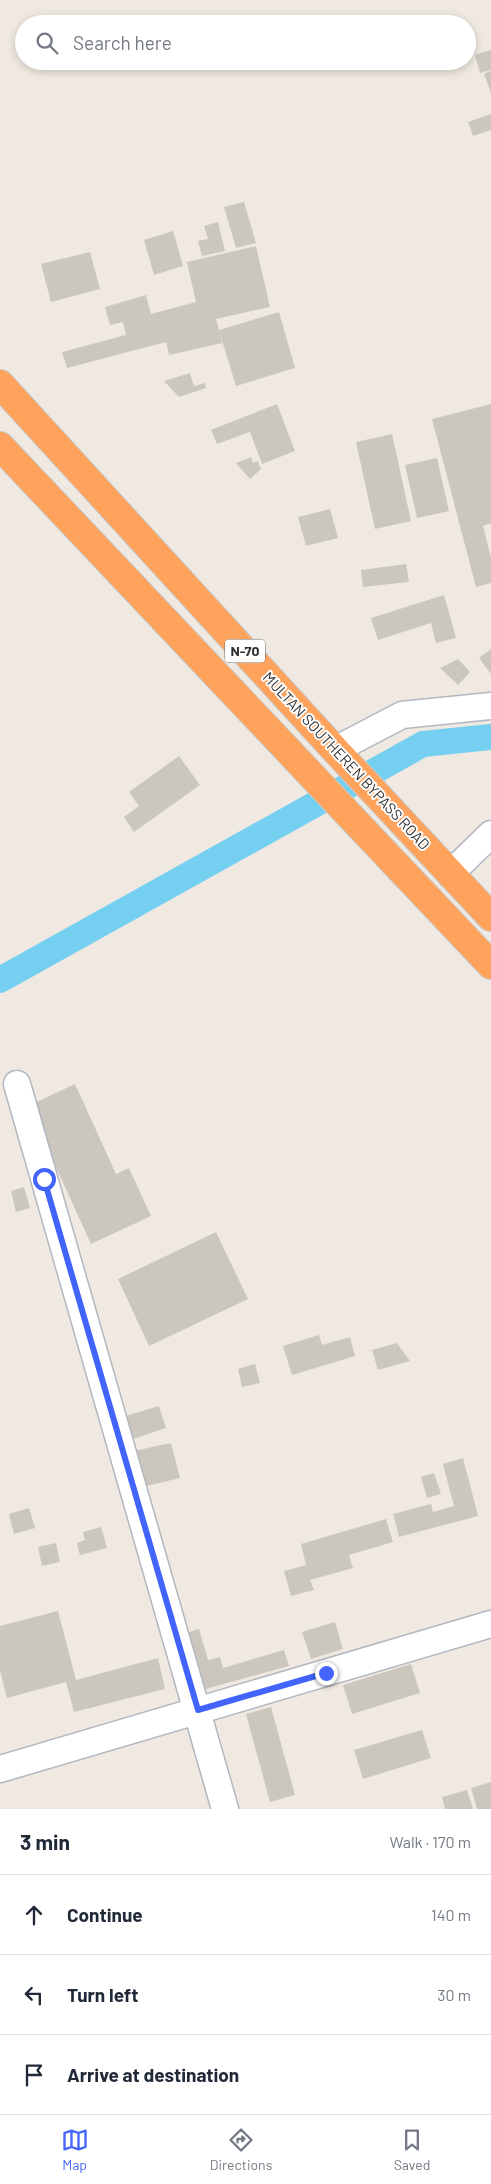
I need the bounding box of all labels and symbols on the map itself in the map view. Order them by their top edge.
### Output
road number: N-70 [225,640,265,662]
street label: MULTAN SOUTHEREN BYPASS ROAD [260,668,434,853]
route start [33,1168,56,1191]
route end [315,1662,338,1685]

